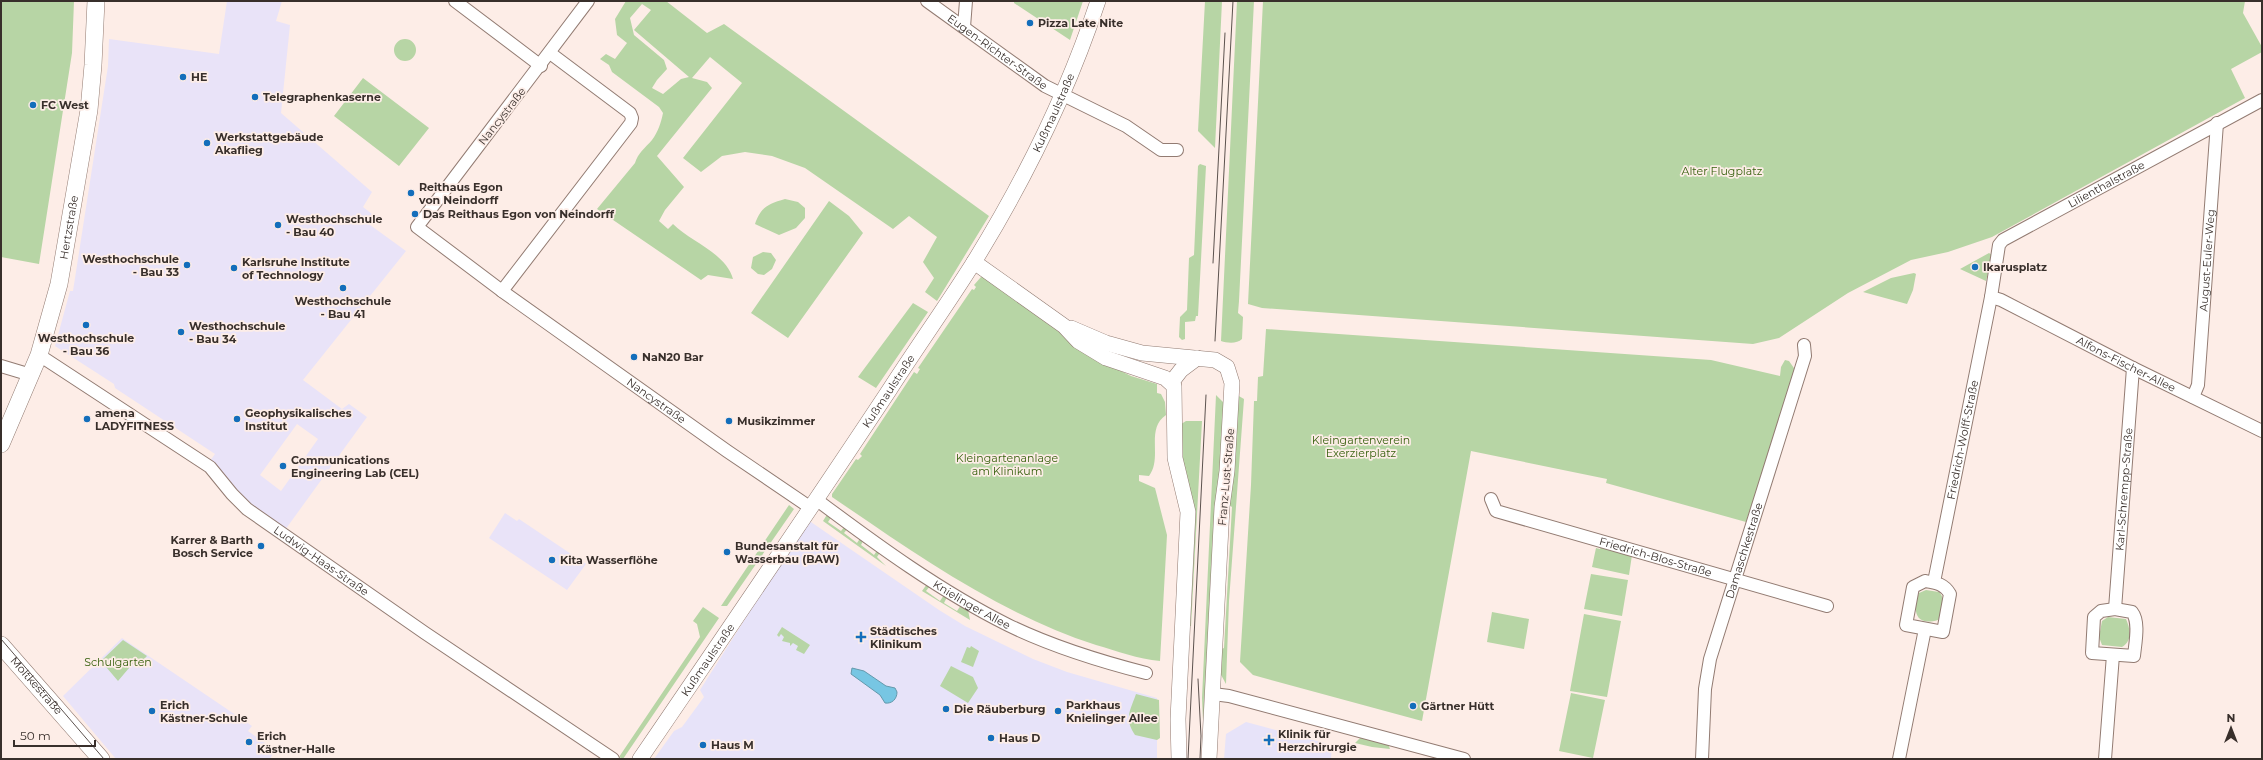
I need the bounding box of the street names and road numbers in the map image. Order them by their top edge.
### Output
street label: Eugen-Richter-Straße [945,11,1051,93]
street label: Kußmaulstraße [1029,71,1078,155]
street label: Nancystraße [475,84,529,148]
street label: Lilienthalstraße [2065,158,2147,211]
street label: Hertzstraße [56,194,81,260]
street label: August-Euler-Weg [2196,209,2218,312]
street label: Alfons-Fischer-Allee [2074,333,2178,395]
street label: Kußmaulstraße [859,352,918,431]
street label: Nancystraße [624,375,689,427]
street label: Friedrich-Wolff-Straße [1944,378,1981,501]
street label: Franz-Lust-Straße [1215,427,1237,526]
street label: Karl-Schrempp-Straße [2112,427,2136,551]
street label: Damaschkestraße [1722,501,1766,600]
street label: Ludwig-Haas-Straße [271,523,372,599]
street label: Friedrich-Blos-Straße [1598,534,1714,580]
street label: Knielinger Allee [931,577,1013,632]
street label: Kußmaulstraße [678,620,738,699]
street label: Moltkestraße [8,654,66,718]

